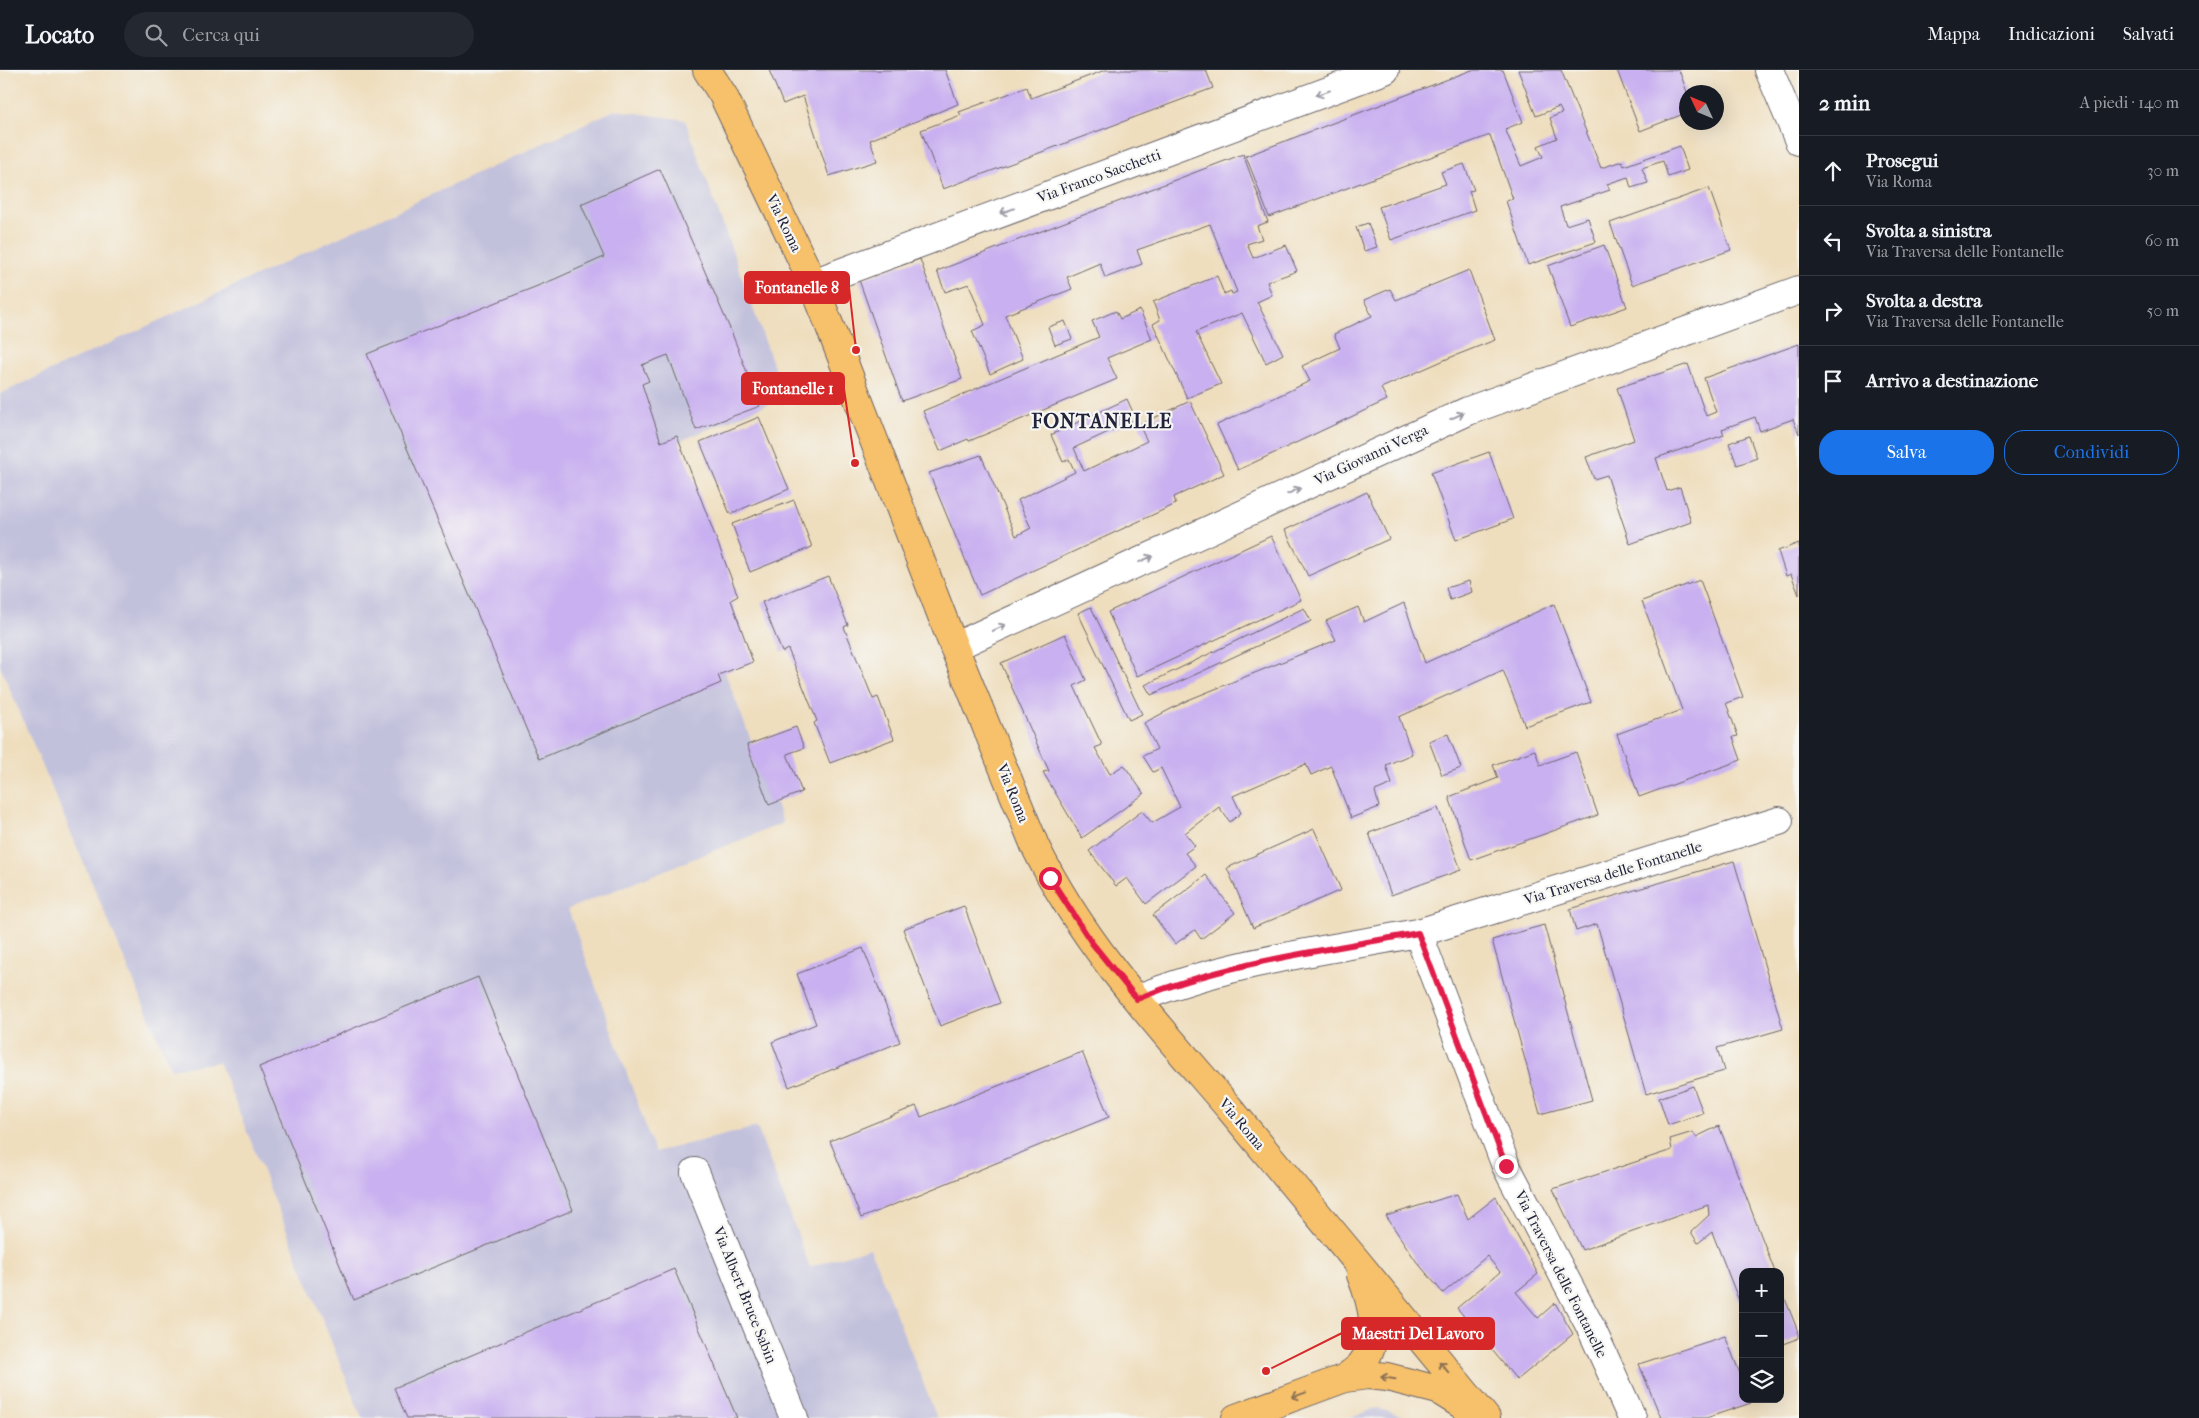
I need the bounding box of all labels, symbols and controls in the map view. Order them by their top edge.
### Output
search box [124,12,474,57]
text: Locato [25,21,94,49]
icon: search [142,21,170,49]
text: Cerca qui [182,24,260,46]
text: Mappa [1927,24,1980,45]
text: Indicazioni [2008,24,2095,45]
text: Salvati [2123,24,2174,45]
north arrow [1679,85,1724,130]
one-way arrow [1316,89,1331,98]
text: 2 min [1819,91,1870,115]
text: A piedi · 140 m [2080,93,2179,112]
street label: Via Franco Sacchetti [1034,145,1164,207]
text: Prosegui [1866,150,1938,172]
icon: ahead [1819,157,1847,185]
text: 30 m [2147,161,2179,180]
text: Via Roma [1866,172,1932,191]
street label: Via Roma [762,190,806,256]
one-way arrow [1000,207,1015,216]
text: Svolta a sinistra [1866,220,1992,242]
icon: left [1819,227,1847,255]
text: 60 m [2145,231,2179,250]
text: Via Traversa delle Fontanelle [1866,242,2064,261]
callout: Fontanelle 8 [745,272,849,303]
text: Fontanelle 8 [754,278,839,297]
text: Svolta a destra [1866,290,1982,312]
icon: right [1819,297,1847,325]
text: 50 m [2147,301,2179,320]
text: Via Traversa delle Fontanelle [1866,312,2064,331]
icon: arrive [1819,367,1847,395]
text: Arrivo a destinazione [1866,370,2038,392]
callout: Fontanelle 1 [742,373,844,404]
text: Fontanelle 1 [751,379,834,398]
district label: FONTANELLE [1030,410,1173,433]
one-way arrow [1449,410,1464,420]
street label: Via Giovanni Verga [1310,420,1432,490]
button: Salva [1819,430,1994,475]
button: Condividi [2004,430,2179,475]
one-way arrow [1286,486,1301,495]
one-way arrow [1138,554,1153,564]
one-way arrow [991,622,1006,632]
street label: Via Roma [993,760,1033,826]
street label: Via Traversa delle Fontanelle [1521,837,1705,909]
route start [1039,867,1062,890]
street label: Via Roma [1215,1094,1269,1154]
route end [1495,1155,1518,1178]
street label: Via Traversa delle Fontanelle [1510,1186,1611,1361]
street label: Via Albert Bruce Sabin [709,1223,781,1366]
map controls [1739,1268,1784,1403]
button: + [1739,1268,1784,1313]
button: − [1739,1313,1784,1358]
callout: Maestri Del Lavoro [1342,1318,1494,1349]
text: Maestri Del Lavoro [1351,1324,1484,1343]
button: layers [1739,1358,1784,1403]
one-way arrow [1438,1360,1449,1373]
one-way arrow [1381,1372,1397,1382]
one-way arrow [1292,1391,1307,1400]

